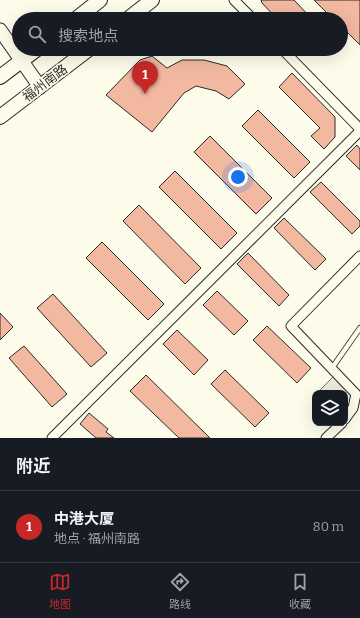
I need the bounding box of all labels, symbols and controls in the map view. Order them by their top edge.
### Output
search box [12,12,348,56]
icon: search [26,23,48,45]
text: 搜索地点 [58,27,118,45]
street label: 福州南路 [20,61,70,105]
pin: 1 [132,61,158,94]
your location [228,167,248,187]
map controls [312,390,348,426]
button: layers [312,390,348,426]
text: 附近 [16,456,50,477]
text: 中港大厦 [54,510,114,528]
text: 1 [26,519,32,534]
text: 80 m [313,519,344,534]
text: 地点 · 福州南路 [54,531,140,546]
tab: 地图 [49,571,71,611]
tab: 路线 [169,571,191,611]
tab: 收藏 [289,571,311,611]

